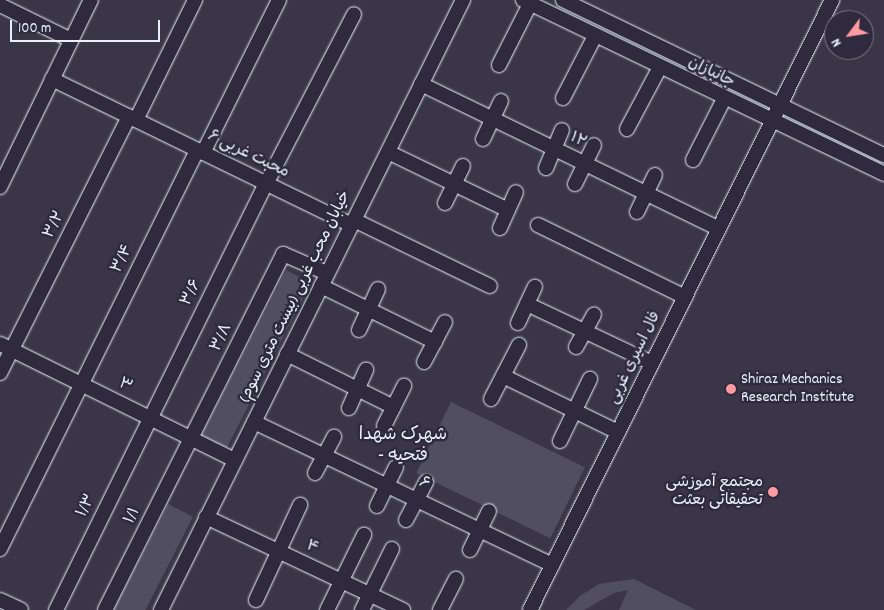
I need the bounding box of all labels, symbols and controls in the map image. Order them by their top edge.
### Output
scale bar [12,10,162,42]
north arrow [824,10,874,60]
text: 100 m [18,18,51,40]
text: N [827,34,847,50]
street label: جانبازان [684,53,738,93]
street label: محبت غربی ۶ [204,127,292,183]
street label: ۱۲ [566,129,590,153]
street label: خیابان محب غربی (بیست متری سوم) [236,188,356,406]
street label: ۳/۲ [40,208,70,242]
street label: ۳/۴ [108,241,138,277]
street label: ۳/۶ [177,276,207,310]
street label: فال اسیری غربی [604,309,666,407]
street label: ۳/۸ [207,321,237,355]
place label: Shiraz Mechanics Research Institute [741,370,854,408]
street label: ۳ [115,374,135,398]
marker: Shiraz Mechanics Research Institute [725,383,737,395]
district label: شهرک شهدا - فتحیه [359,426,447,468]
street label: ۶ [415,473,433,495]
place label: مجتمع آموزشی تحقیقاتی بعثت [666,473,763,511]
marker: مجتمع آموزشی تحقیقاتی بعثت [767,486,779,498]
street label: ۱/۳ [73,491,101,521]
street label: ۱/۱ [121,504,145,528]
street label: ۴ [303,537,321,559]

